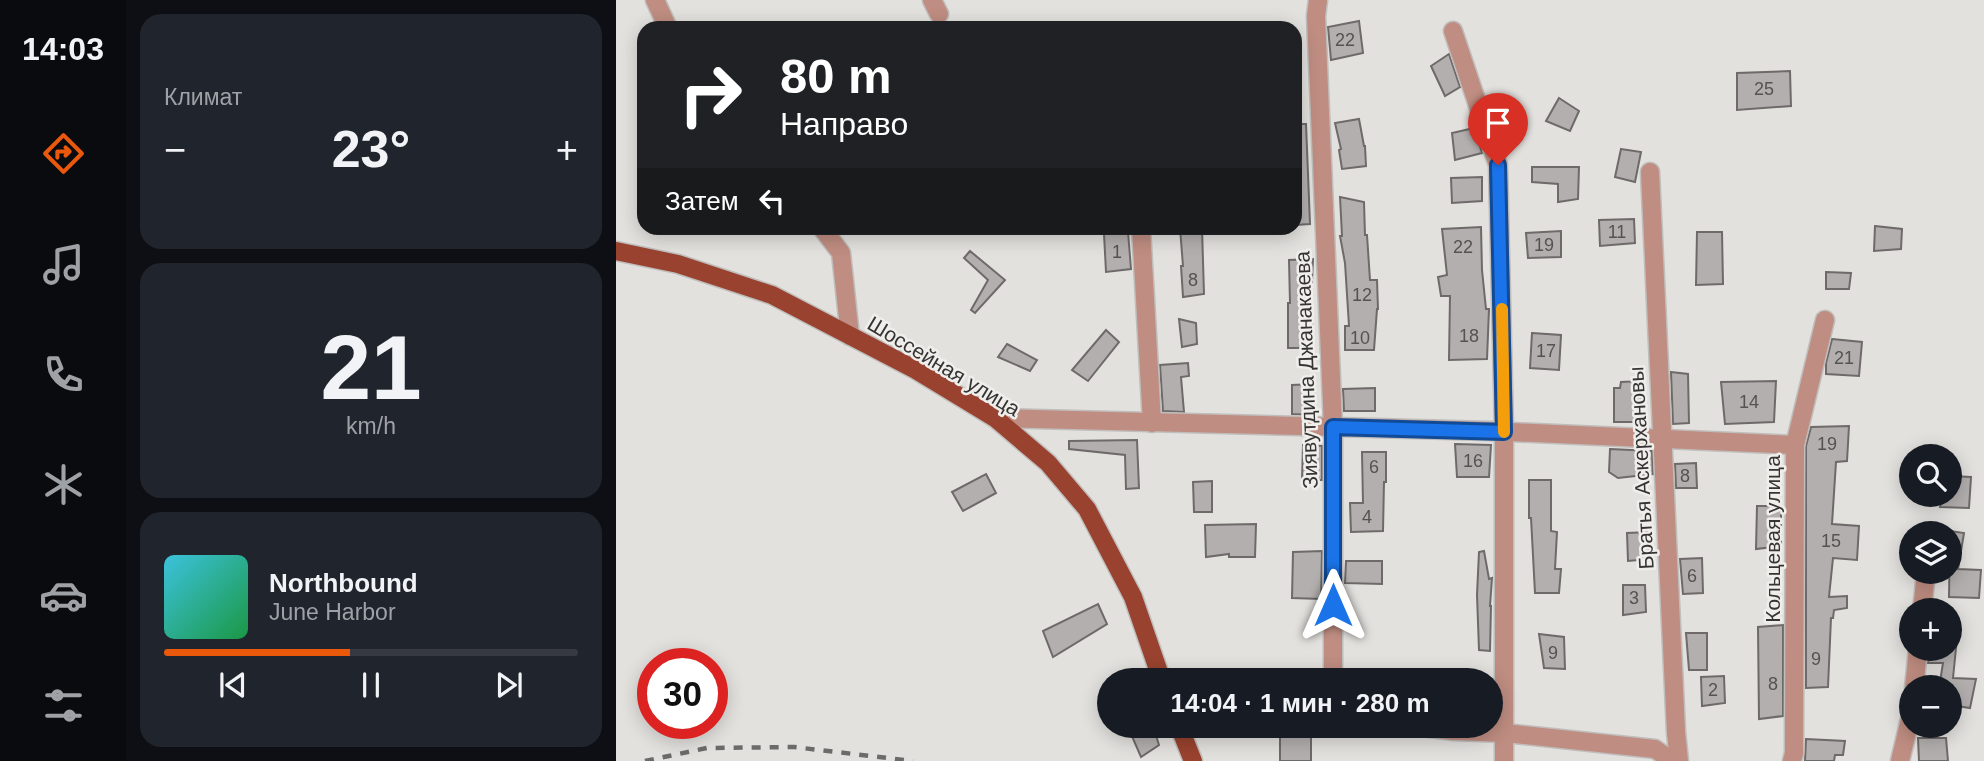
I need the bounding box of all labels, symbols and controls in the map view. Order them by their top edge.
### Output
house number: 22 [1335,30,1355,50]
text: 14:03 [22,31,104,67]
icon: right [665,49,756,140]
text: 80 m [780,49,892,103]
house number: 25 [1754,79,1774,99]
text: Климат [164,84,242,110]
pin [1468,93,1528,165]
icon: arrive [1479,104,1517,142]
text: Направо [780,106,908,142]
text: 23° [332,120,410,178]
icon: directions [39,129,88,178]
text: − [164,129,186,171]
text: + [556,129,578,171]
icon: left [753,182,791,220]
text: Затем [665,186,739,216]
house number: 11 [1608,222,1626,242]
house number: 19 [1534,235,1554,255]
house number: 22 [1453,237,1473,257]
icon: music [39,240,88,289]
house number: 1 [1112,242,1122,262]
street label: Зиявутдина Джанакаева [1290,250,1322,489]
house number: 8 [1188,270,1198,290]
house number: 12 [1352,285,1372,305]
street label: Шоссейная улица [864,311,1025,421]
text: 21 [320,317,422,418]
house number: 18 [1459,326,1479,346]
house number: 10 [1350,328,1370,348]
house number: 17 [1536,341,1556,361]
house number: 21 [1834,348,1854,368]
icon: phone [39,350,88,399]
street label: Братья Аскерхановы [1624,366,1658,570]
house number: 14 [1739,392,1759,412]
text: km/h [346,413,396,439]
house number: 19 [1817,434,1837,454]
map controls [1899,444,1962,738]
button: search [1899,444,1962,507]
house number: 16 [1463,451,1483,471]
street label: Кольцевая улица [1761,455,1784,623]
house number: 6 [1369,457,1379,477]
icon: climate [39,460,88,509]
house number: 8 [1680,466,1690,486]
house number: 4 [1362,507,1372,527]
button: layers [1899,521,1962,584]
house number: 15 [1821,531,1841,551]
house number: 6 [1687,566,1697,586]
text: Northbound [269,568,418,598]
position arrow [1296,568,1370,642]
icon: car [39,571,88,620]
house number: 3 [1629,588,1639,608]
button: + [1899,598,1962,661]
text: June Harbor [269,599,396,625]
house number: 9 [1548,643,1558,663]
speed limit sign: 30 [637,648,728,739]
house number: 9 [1811,649,1821,669]
icon: previous [214,666,252,704]
icon: pause [352,666,390,704]
icon: next [490,666,528,704]
house number: 8 [1768,674,1778,694]
button: − [1899,675,1962,738]
house number: 2 [1708,680,1718,700]
icon: filters [39,681,88,730]
text: 14:04 · 1 мин · 280 m [1170,688,1430,718]

